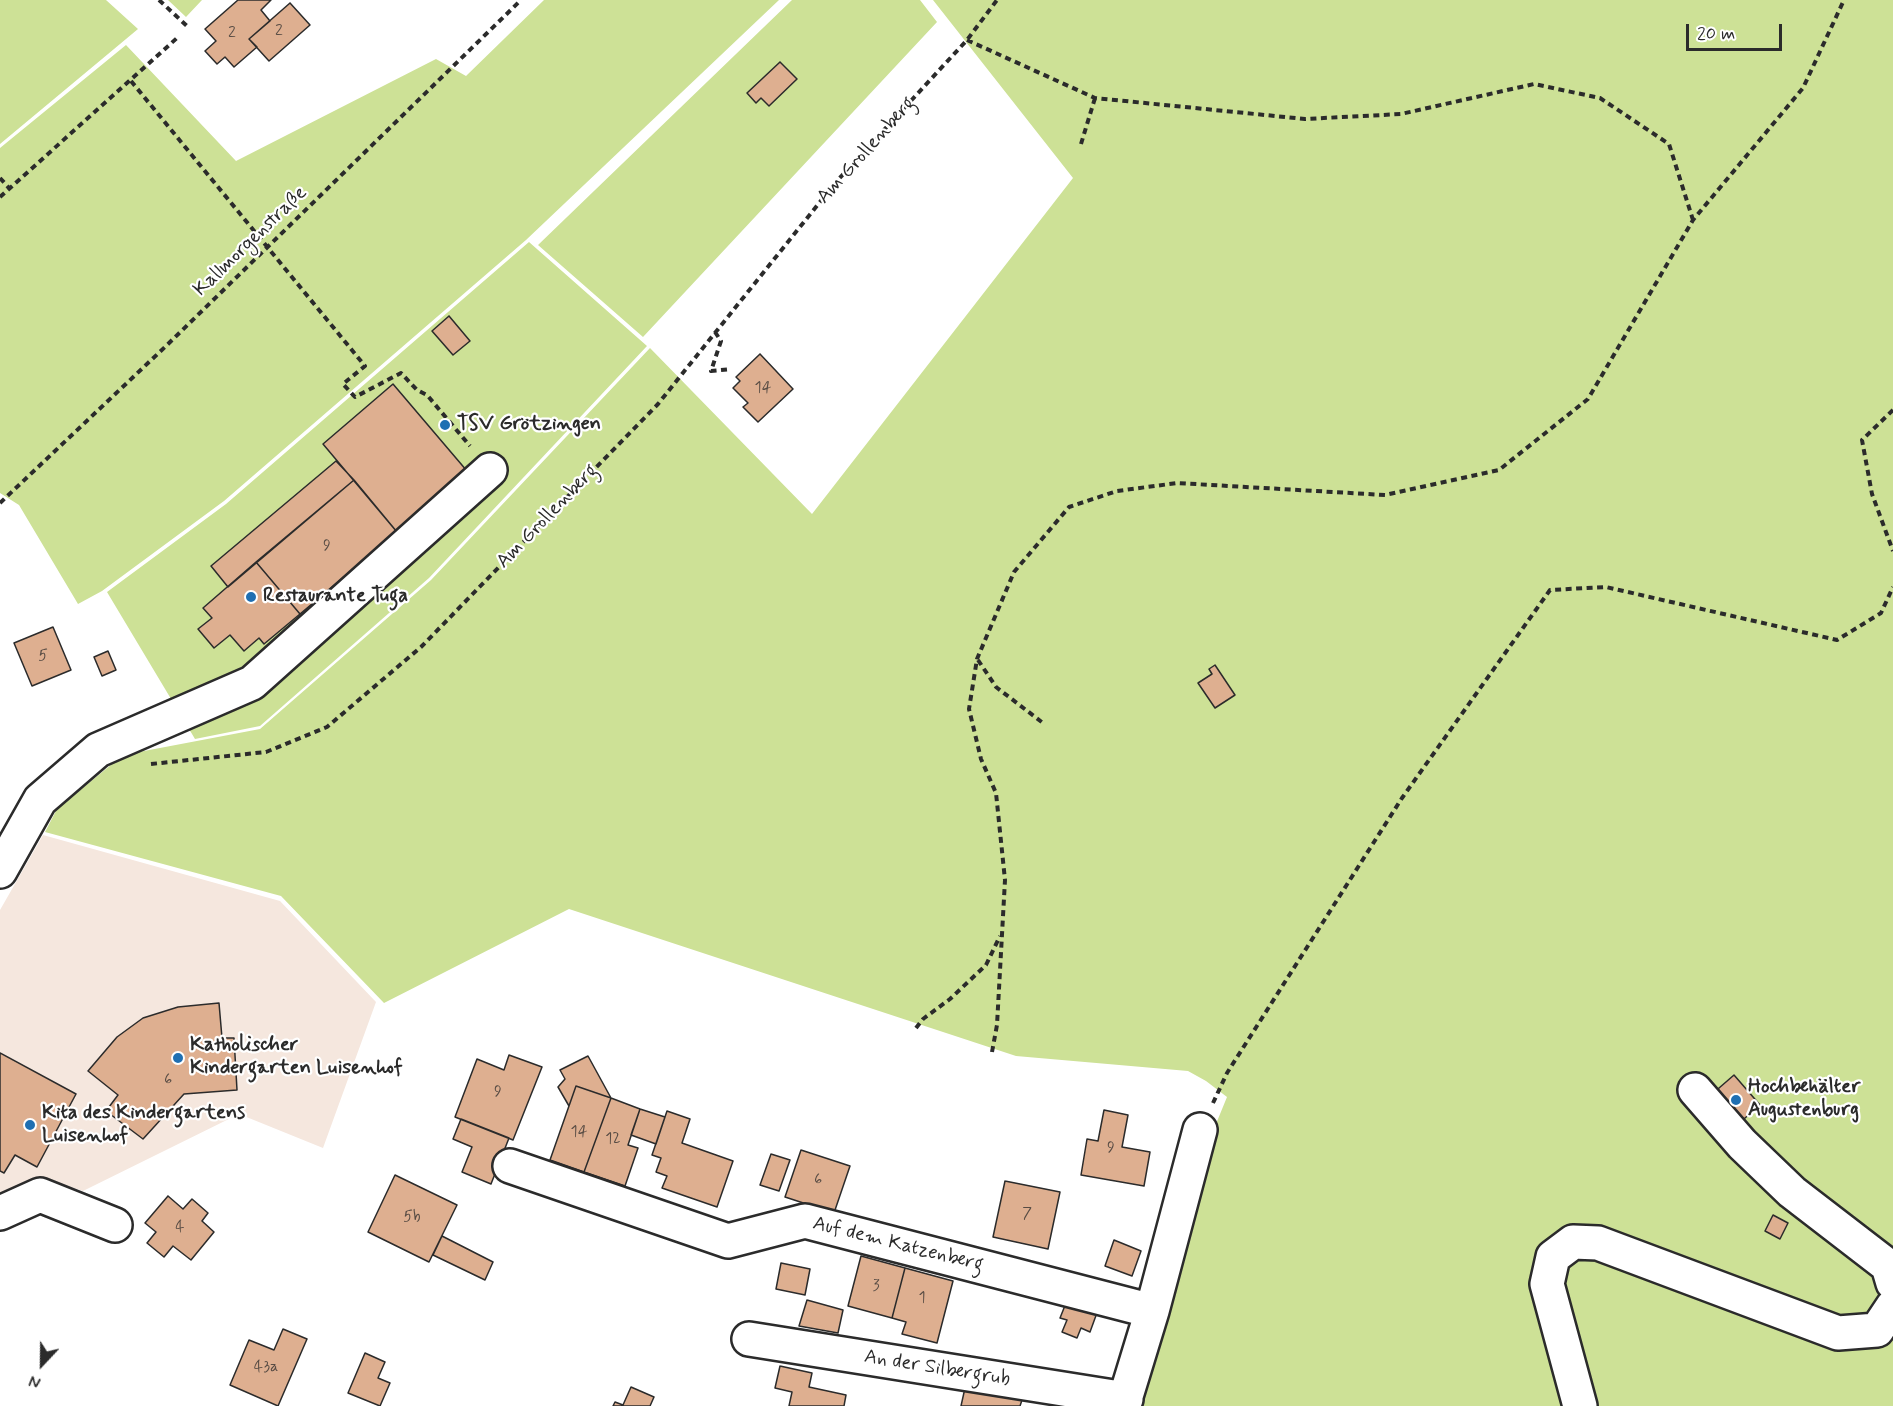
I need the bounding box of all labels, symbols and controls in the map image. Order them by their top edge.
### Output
scale bar [1689,12,1785,50]
house number: 2 [275,22,283,42]
text: 20 m [1697,22,1735,46]
house number: 2 [228,24,236,44]
street label: Am Grollenberg [813,92,921,210]
street label: Kallmorgenstraße [189,182,313,302]
house number: 14 [755,379,771,399]
place label: TSV Grötzingen [457,413,601,437]
marker: TSV Grötzingen [438,418,452,432]
street label: Am Grollenberg [492,460,604,574]
house number: 9 [323,537,331,557]
place label: Restaurante Tuga [263,585,408,609]
marker: Restaurante Tuga [244,590,258,604]
house number: 5 [38,647,48,667]
place label: Katholischer Kindergarten Luisenhof [190,1034,403,1081]
marker: Katholischer Kindergarten Luisenhof [171,1051,185,1065]
house number: 6 [164,1071,172,1091]
place label: Hochbehälter Augustenburg [1748,1076,1860,1123]
house number: 9 [494,1083,502,1103]
marker: Hochbehälter Augustenburg [1729,1093,1743,1107]
place label: Kita des Kindergartens Luisenhof [42,1102,245,1149]
marker: Kita des Kindergartens Luisenhof [23,1118,37,1132]
house number: 14 [571,1123,587,1143]
house number: 12 [605,1130,621,1150]
house number: 9 [1107,1139,1115,1159]
house number: 6 [814,1171,822,1191]
house number: 7 [1022,1205,1032,1225]
house number: 5b [403,1208,421,1228]
street label: Auf dem Katzenberg [810,1212,986,1278]
house number: 4 [175,1218,185,1238]
house number: 3 [872,1277,880,1297]
house number: 1 [918,1289,926,1309]
north arrow [12,1334,72,1394]
street label: An der Silbergrub [862,1346,1012,1392]
house number: 43a [254,1358,278,1378]
text: N [26,1369,44,1393]

